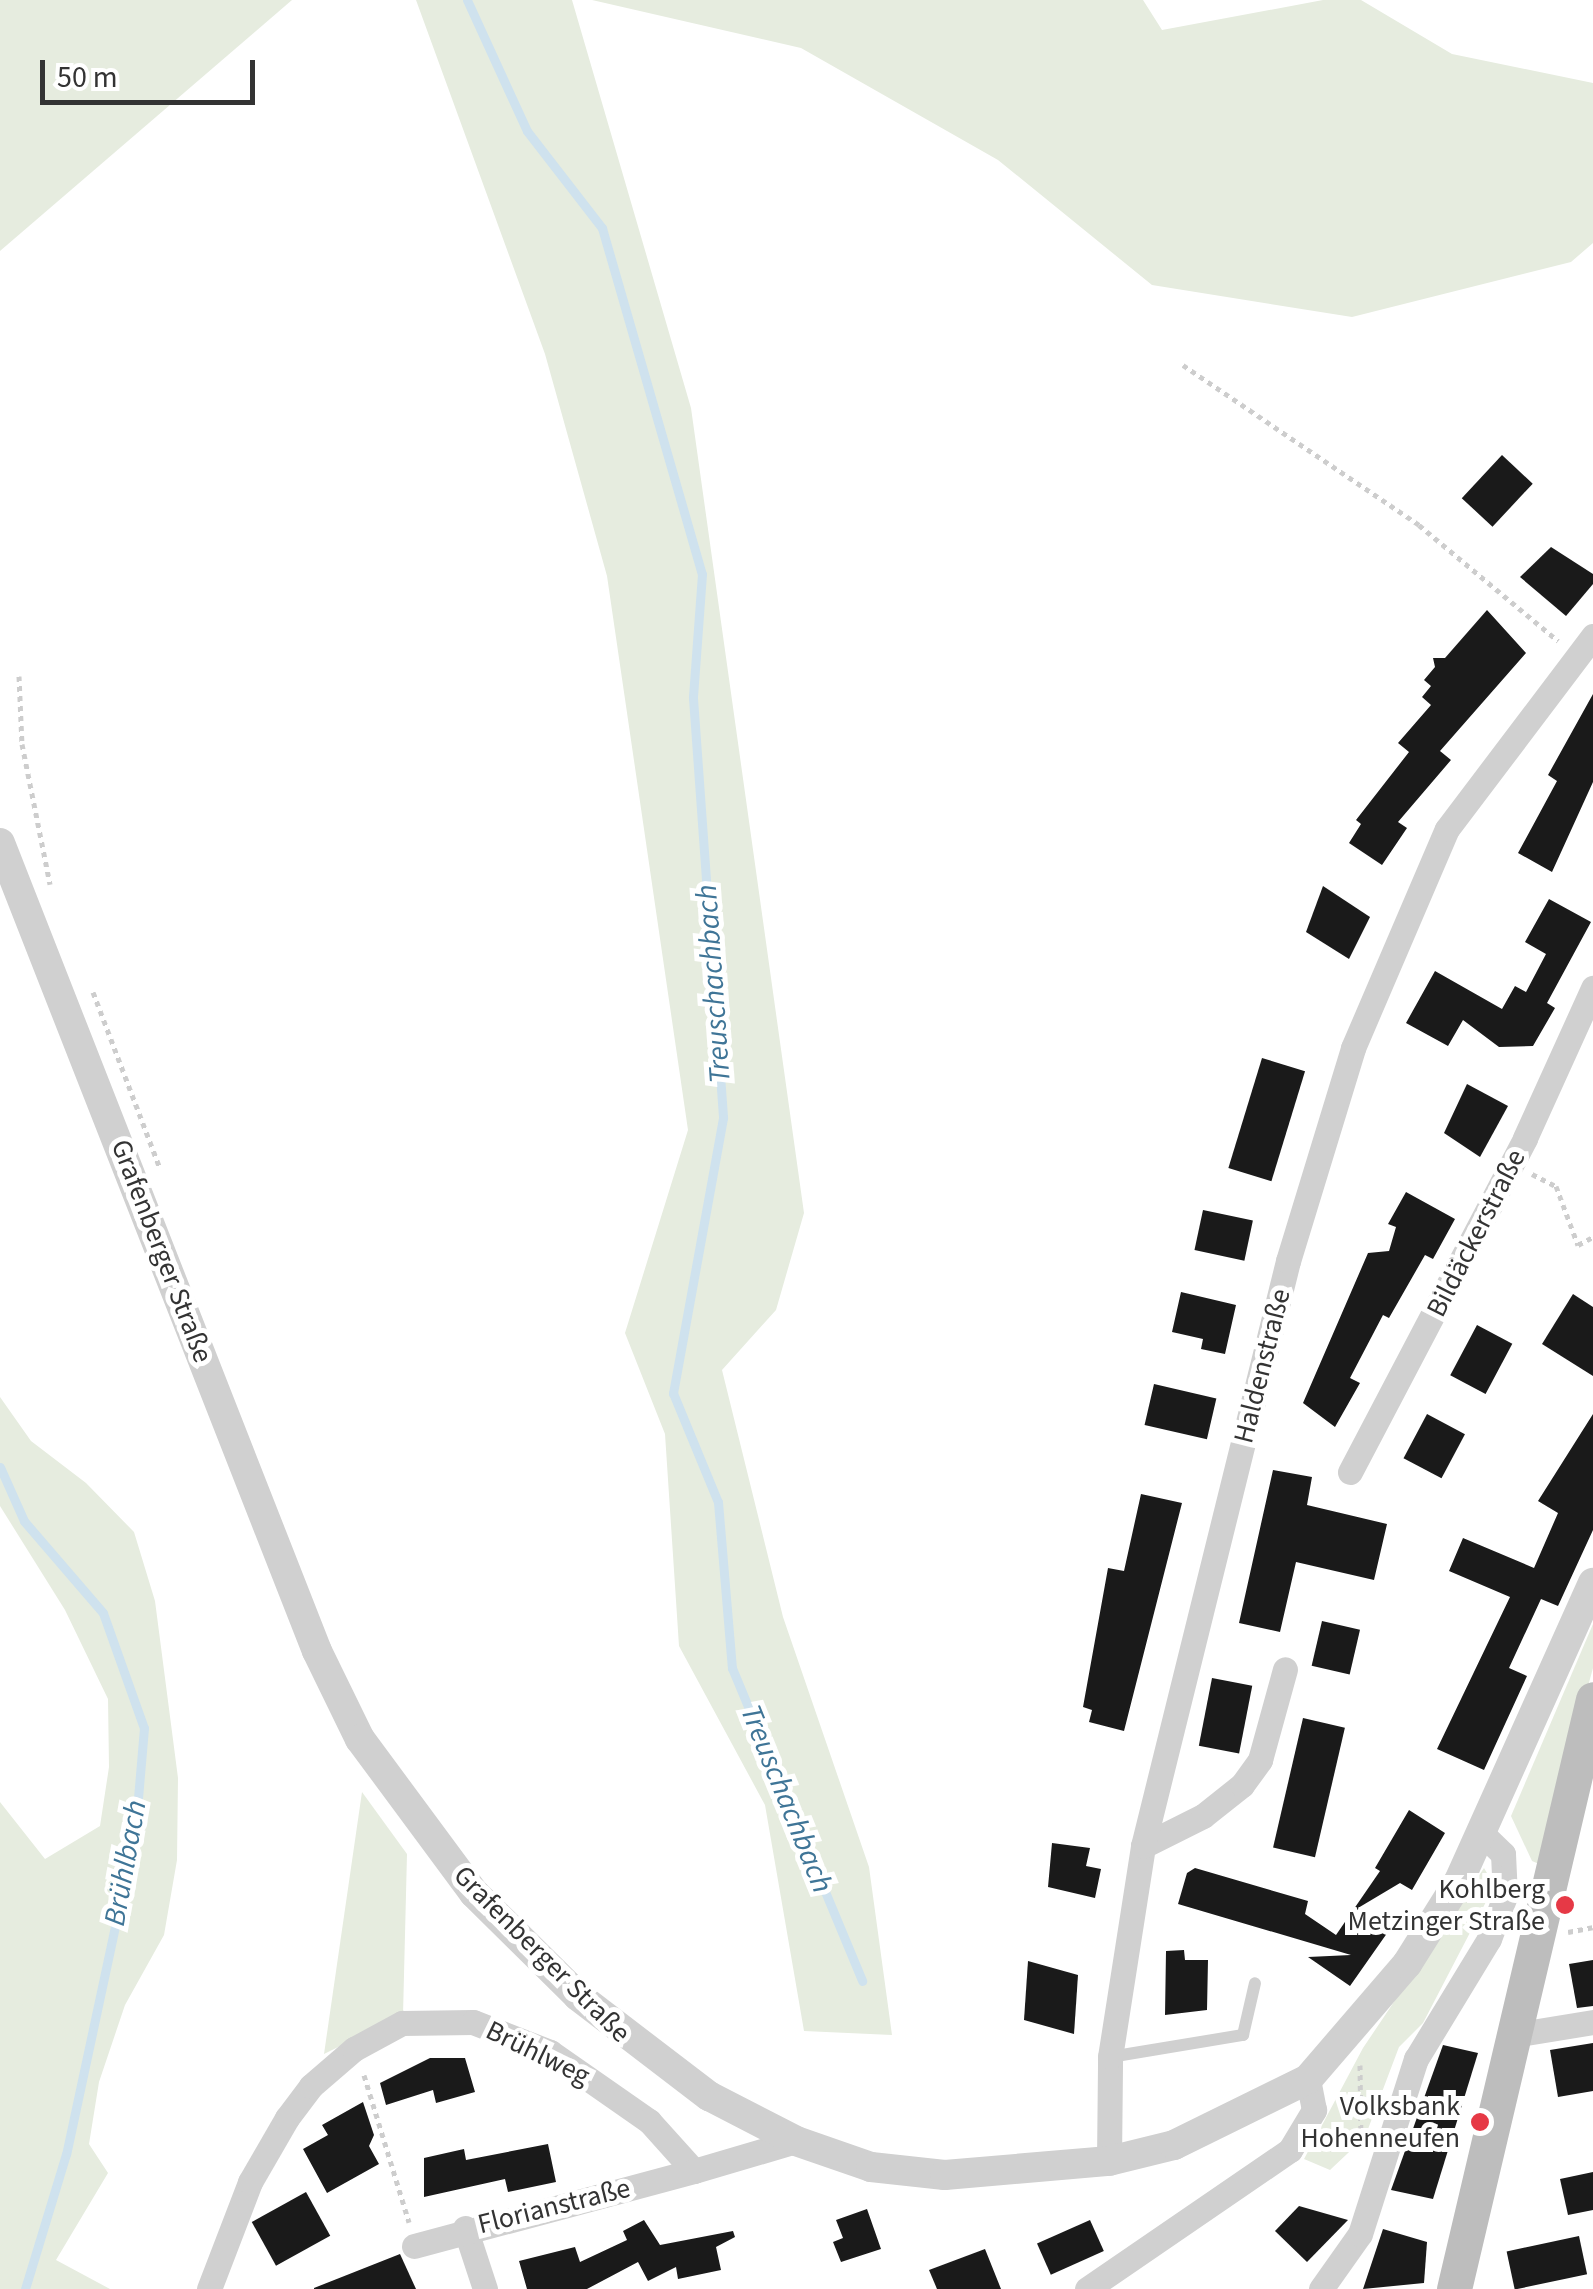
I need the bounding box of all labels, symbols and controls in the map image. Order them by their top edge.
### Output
scale bar [45,40,260,102]
text: 50 m [57,56,118,99]
water label: Treuschachbach [689,883,739,1085]
street label: Grafenberger Straße [104,1135,220,1367]
street label: Bildäckerstraße [1419,1144,1533,1322]
street label: Haldenstraße [1227,1285,1297,1447]
water label: Treuschachbach [732,1700,840,1898]
water label: Brühlbach [97,1797,155,1929]
street label: Grafenberger Straße [447,1859,637,2049]
place label: Kohlberg Metzinger Straße [1348,1872,1545,1938]
marker: Kohlberg Metzinger Straße [1554,1894,1576,1916]
street label: Brühlweg [481,2013,595,2093]
place label: Volksbank Hohenneufen [1301,2089,1460,2155]
marker: Volksbank Hohenneufen [1469,2111,1491,2133]
street label: Florianstraße [474,2171,634,2241]

